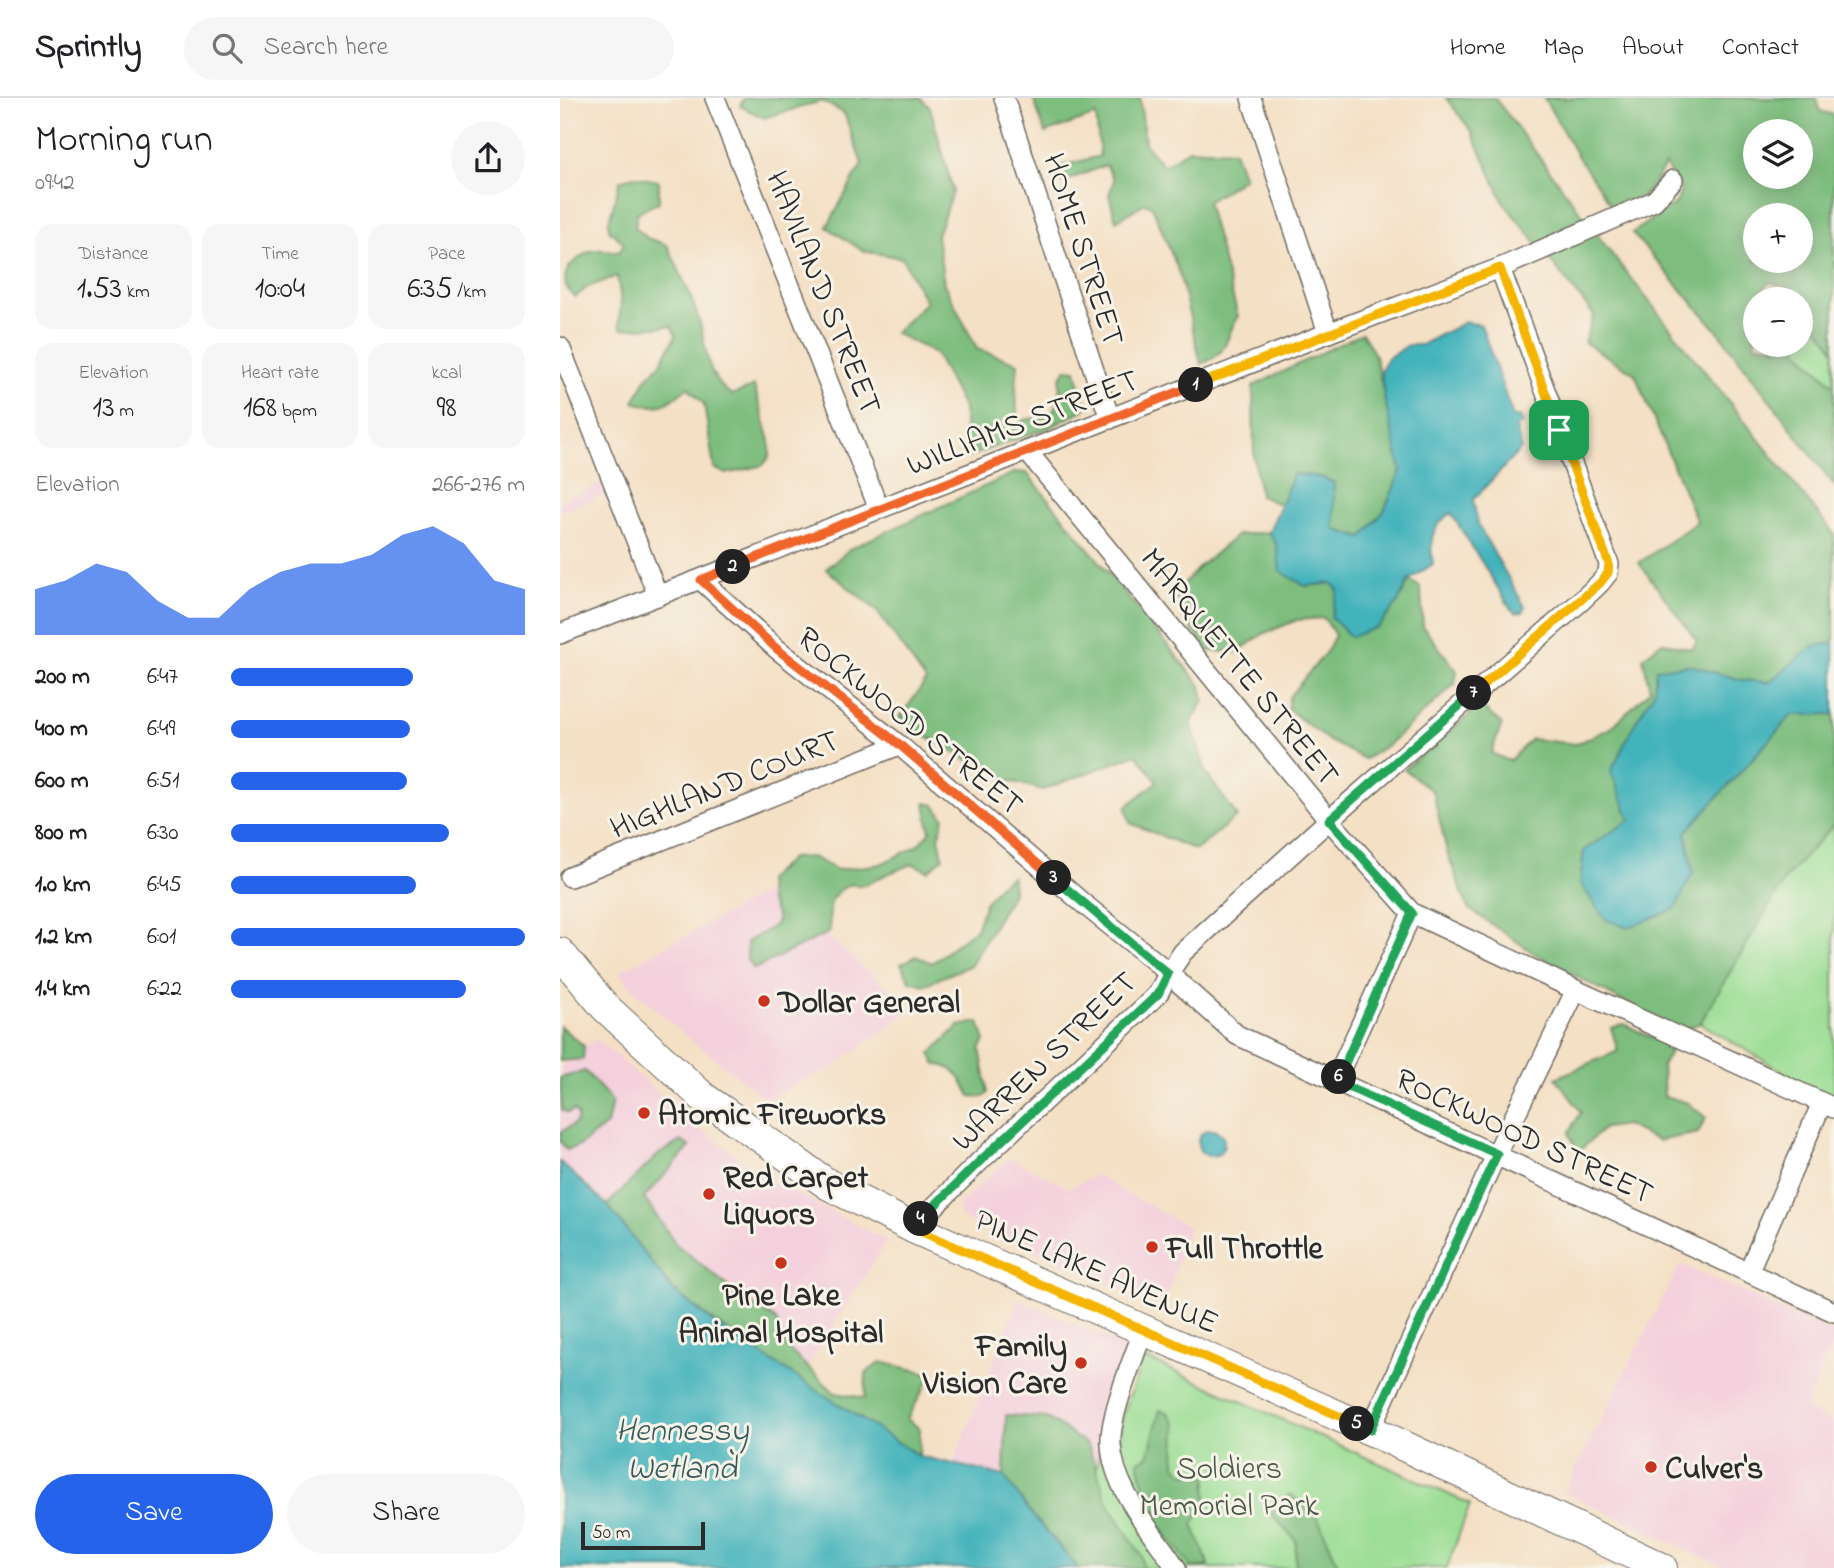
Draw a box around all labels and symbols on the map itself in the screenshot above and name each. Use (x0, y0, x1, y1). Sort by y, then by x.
street label: HOME STREET (1028, 148, 1135, 353)
street label: HAVILAND STREET (751, 164, 892, 422)
street label: WILLIAMS STREET (901, 358, 1146, 490)
pin: 1 (1178, 368, 1214, 402)
pin (1529, 400, 1589, 460)
street label: MARQUETTE STREET (1127, 539, 1349, 798)
pin: 2 (716, 550, 750, 584)
street label: ROCKWOOD STREET (785, 616, 1032, 829)
pin: 7 (1457, 676, 1492, 710)
street label: HIGHLAND COURT (604, 719, 847, 854)
pin: 3 (1036, 860, 1072, 896)
street label: WARREN STREET (942, 961, 1149, 1164)
place label: Dollar General (776, 981, 960, 1028)
marker: Dollar General (756, 993, 772, 1009)
street label: ROCKWOOD STREET (1387, 1058, 1660, 1219)
pin: 6 (1322, 1060, 1356, 1094)
place label: Atomic Fireworks (658, 1093, 886, 1140)
marker: Atomic Fireworks (636, 1105, 652, 1121)
place label: Red Carpet Liquors (723, 1156, 869, 1240)
marker: Red Carpet Liquors (701, 1186, 717, 1202)
street label: PINE LAKE AVENUE (966, 1198, 1225, 1348)
pin: 4 (904, 1202, 938, 1236)
place label: Full Throttle (1164, 1227, 1324, 1274)
marker: Full Throttle (1144, 1239, 1160, 1255)
marker: Pine Lake Animal Hospital (773, 1255, 789, 1271)
place label: Pine Lake Animal Hospital (679, 1274, 883, 1358)
place label: Family Vision Care (922, 1325, 1069, 1409)
marker: Family Vision Care (1073, 1355, 1089, 1371)
pin: 5 (1340, 1406, 1374, 1442)
water label: Hennessy Wetland (615, 1408, 749, 1494)
park label: Soldiers Memorial Park (1139, 1447, 1320, 1531)
place label: Culver's (1665, 1447, 1763, 1494)
marker: Culver's (1643, 1459, 1659, 1475)
scale bar (581, 1519, 705, 1551)

